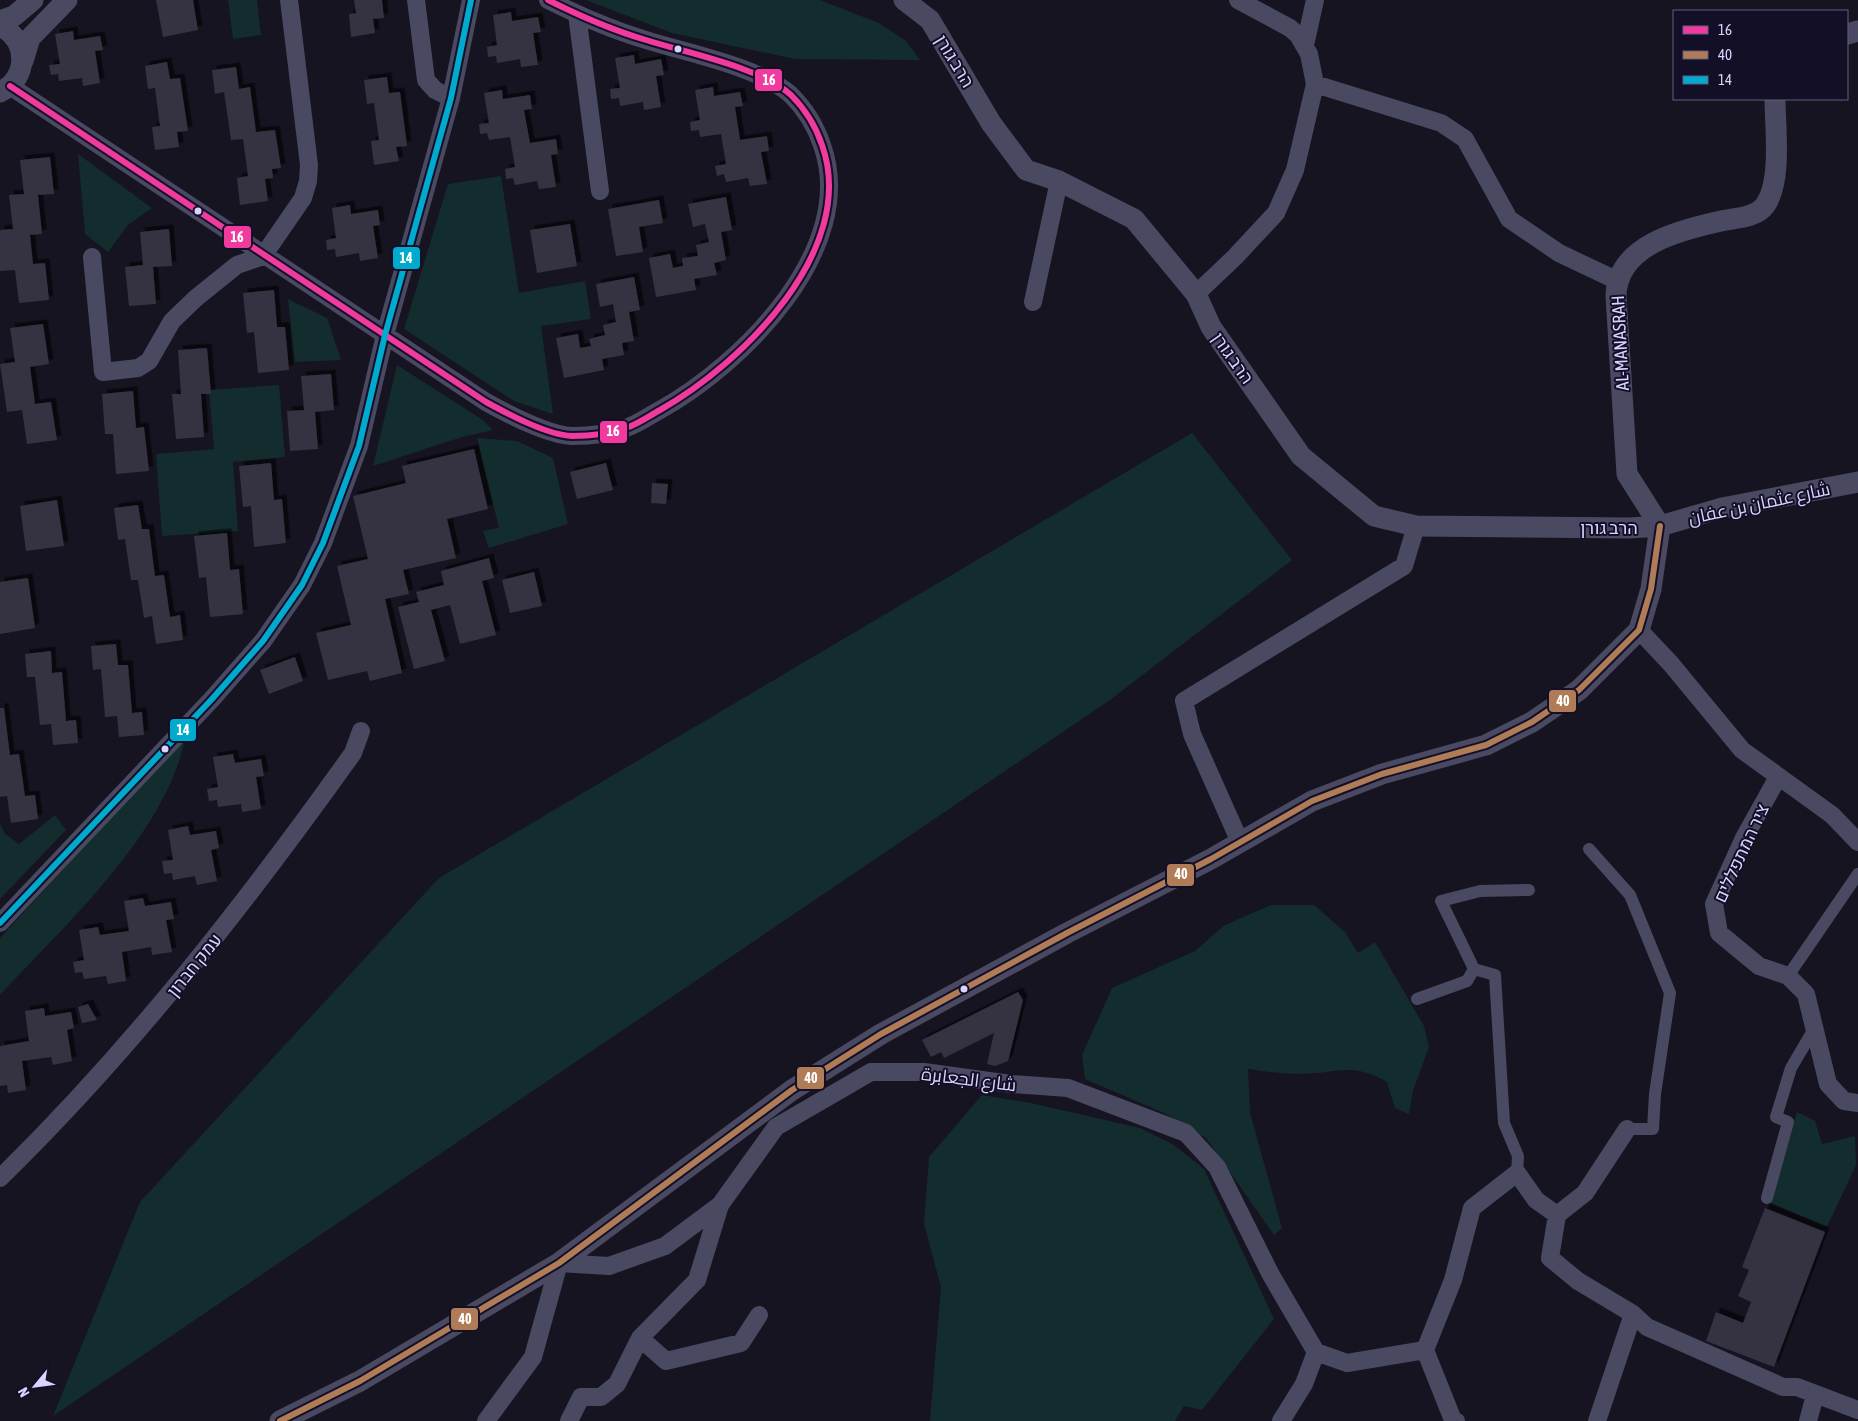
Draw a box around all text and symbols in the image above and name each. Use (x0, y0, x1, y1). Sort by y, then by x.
legend (1673, 10, 1848, 100)
text: 16 (1718, 21, 1732, 38)
street label: הרב גורן (931, 31, 979, 91)
unlabelled marker (673, 44, 683, 54)
text: 40 (1718, 46, 1732, 63)
line badge: 16 (754, 68, 783, 92)
text: 14 (1718, 71, 1732, 88)
text: 16 (762, 72, 776, 88)
unlabelled marker (193, 206, 203, 216)
line badge: 16 (223, 225, 252, 249)
text: 16 (230, 229, 244, 245)
line badge: 14 (392, 246, 421, 270)
text: 14 (399, 250, 413, 266)
street label: AL-MANASRAH (1607, 295, 1633, 391)
street label: הרב גורן (1208, 328, 1258, 388)
line badge: 16 (599, 420, 628, 444)
text: 16 (606, 423, 620, 439)
street label: شارع عثمان بن عفان (1686, 478, 1832, 530)
street label: הרב גורן (1580, 517, 1638, 538)
line badge: 40 (1548, 689, 1577, 713)
text: 40 (1555, 693, 1570, 709)
line badge: 14 (169, 718, 197, 742)
text: 14 (176, 722, 190, 738)
unlabelled marker (160, 744, 170, 754)
street label: ציר המתפללים (1709, 800, 1773, 906)
line badge: 40 (1166, 863, 1195, 887)
text: 40 (1173, 866, 1188, 882)
street label: עמק חברון (162, 929, 226, 1001)
unlabelled marker (959, 984, 969, 994)
street label: شارع الجعابرة (920, 1063, 1018, 1097)
line badge: 40 (796, 1066, 825, 1090)
text: 40 (803, 1070, 818, 1086)
line badge: 40 (450, 1307, 479, 1331)
text: 40 (457, 1311, 472, 1327)
north arrow (10, 1361, 60, 1411)
text: N (15, 1385, 33, 1400)

